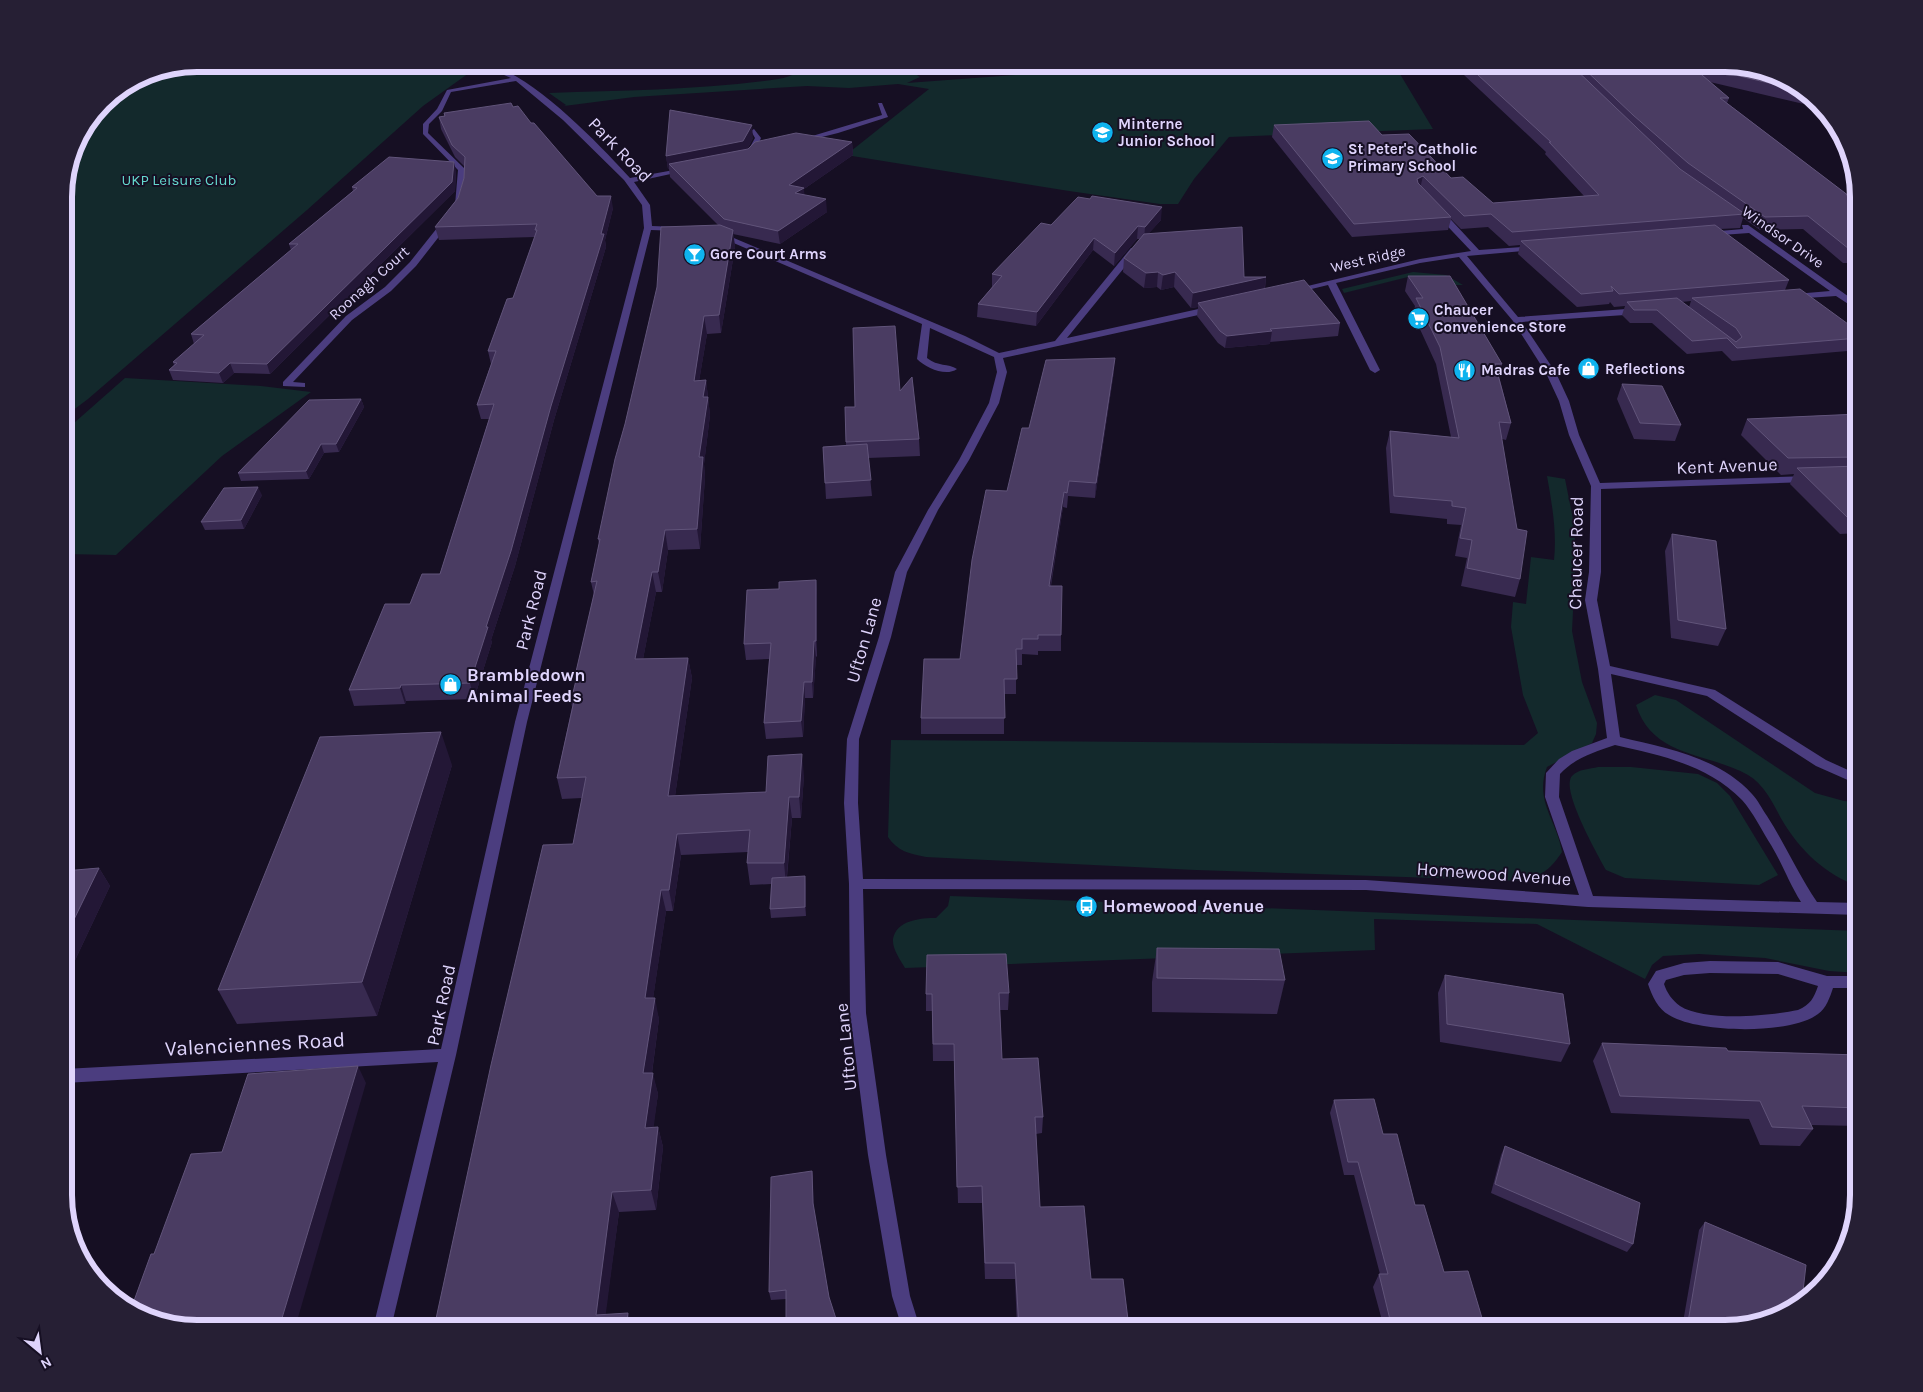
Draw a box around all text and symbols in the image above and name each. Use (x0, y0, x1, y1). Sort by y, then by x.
street label: Park Road (584, 113, 656, 187)
place label: Minterne Junior School (1118, 115, 1215, 150)
school or university icon: Minterne Junior School (1090, 121, 1114, 145)
place label: St Peter's Catholic Primary School (1348, 140, 1478, 175)
school or university icon: St Peter's Catholic Primary School (1320, 146, 1344, 170)
park label: UKP Leisure Club (122, 171, 236, 189)
street label: Windsor Drive (1739, 202, 1827, 272)
street label: Roonagh Court (325, 242, 413, 324)
bar icon: Gore Court Arms (682, 242, 706, 266)
street label: West Ridge (1329, 242, 1407, 276)
place label: Gore Court Arms (710, 245, 827, 263)
place label: Chaucer Convenience Store (1434, 301, 1566, 336)
supermarket icon: Chaucer Convenience Store (1406, 307, 1430, 331)
shop icon: Reflections (1577, 357, 1601, 381)
restaurant icon: Madras Cafe (1453, 358, 1477, 382)
place label: Reflections (1605, 360, 1685, 378)
place label: Madras Cafe (1481, 361, 1570, 379)
street label: Kent Avenue (1676, 453, 1778, 479)
street label: Chaucer Road (1564, 496, 1588, 610)
street label: Park Road (510, 567, 552, 653)
street label: Ufton Lane (841, 595, 887, 685)
place label: Brambledown Animal Feeds (467, 664, 586, 707)
shop icon: Brambledown Animal Feeds (439, 673, 463, 697)
street label: Homewood Avenue (1416, 858, 1572, 890)
bus stop icon: Homewood Avenue (1075, 894, 1099, 918)
place label: Homewood Avenue (1103, 895, 1264, 917)
street label: Park Road (422, 962, 460, 1048)
street label: Ufton Lane (830, 1002, 862, 1092)
street label: Valenciennes Road (164, 1027, 346, 1061)
north arrow (15, 1327, 65, 1377)
text: N (38, 1353, 55, 1373)

